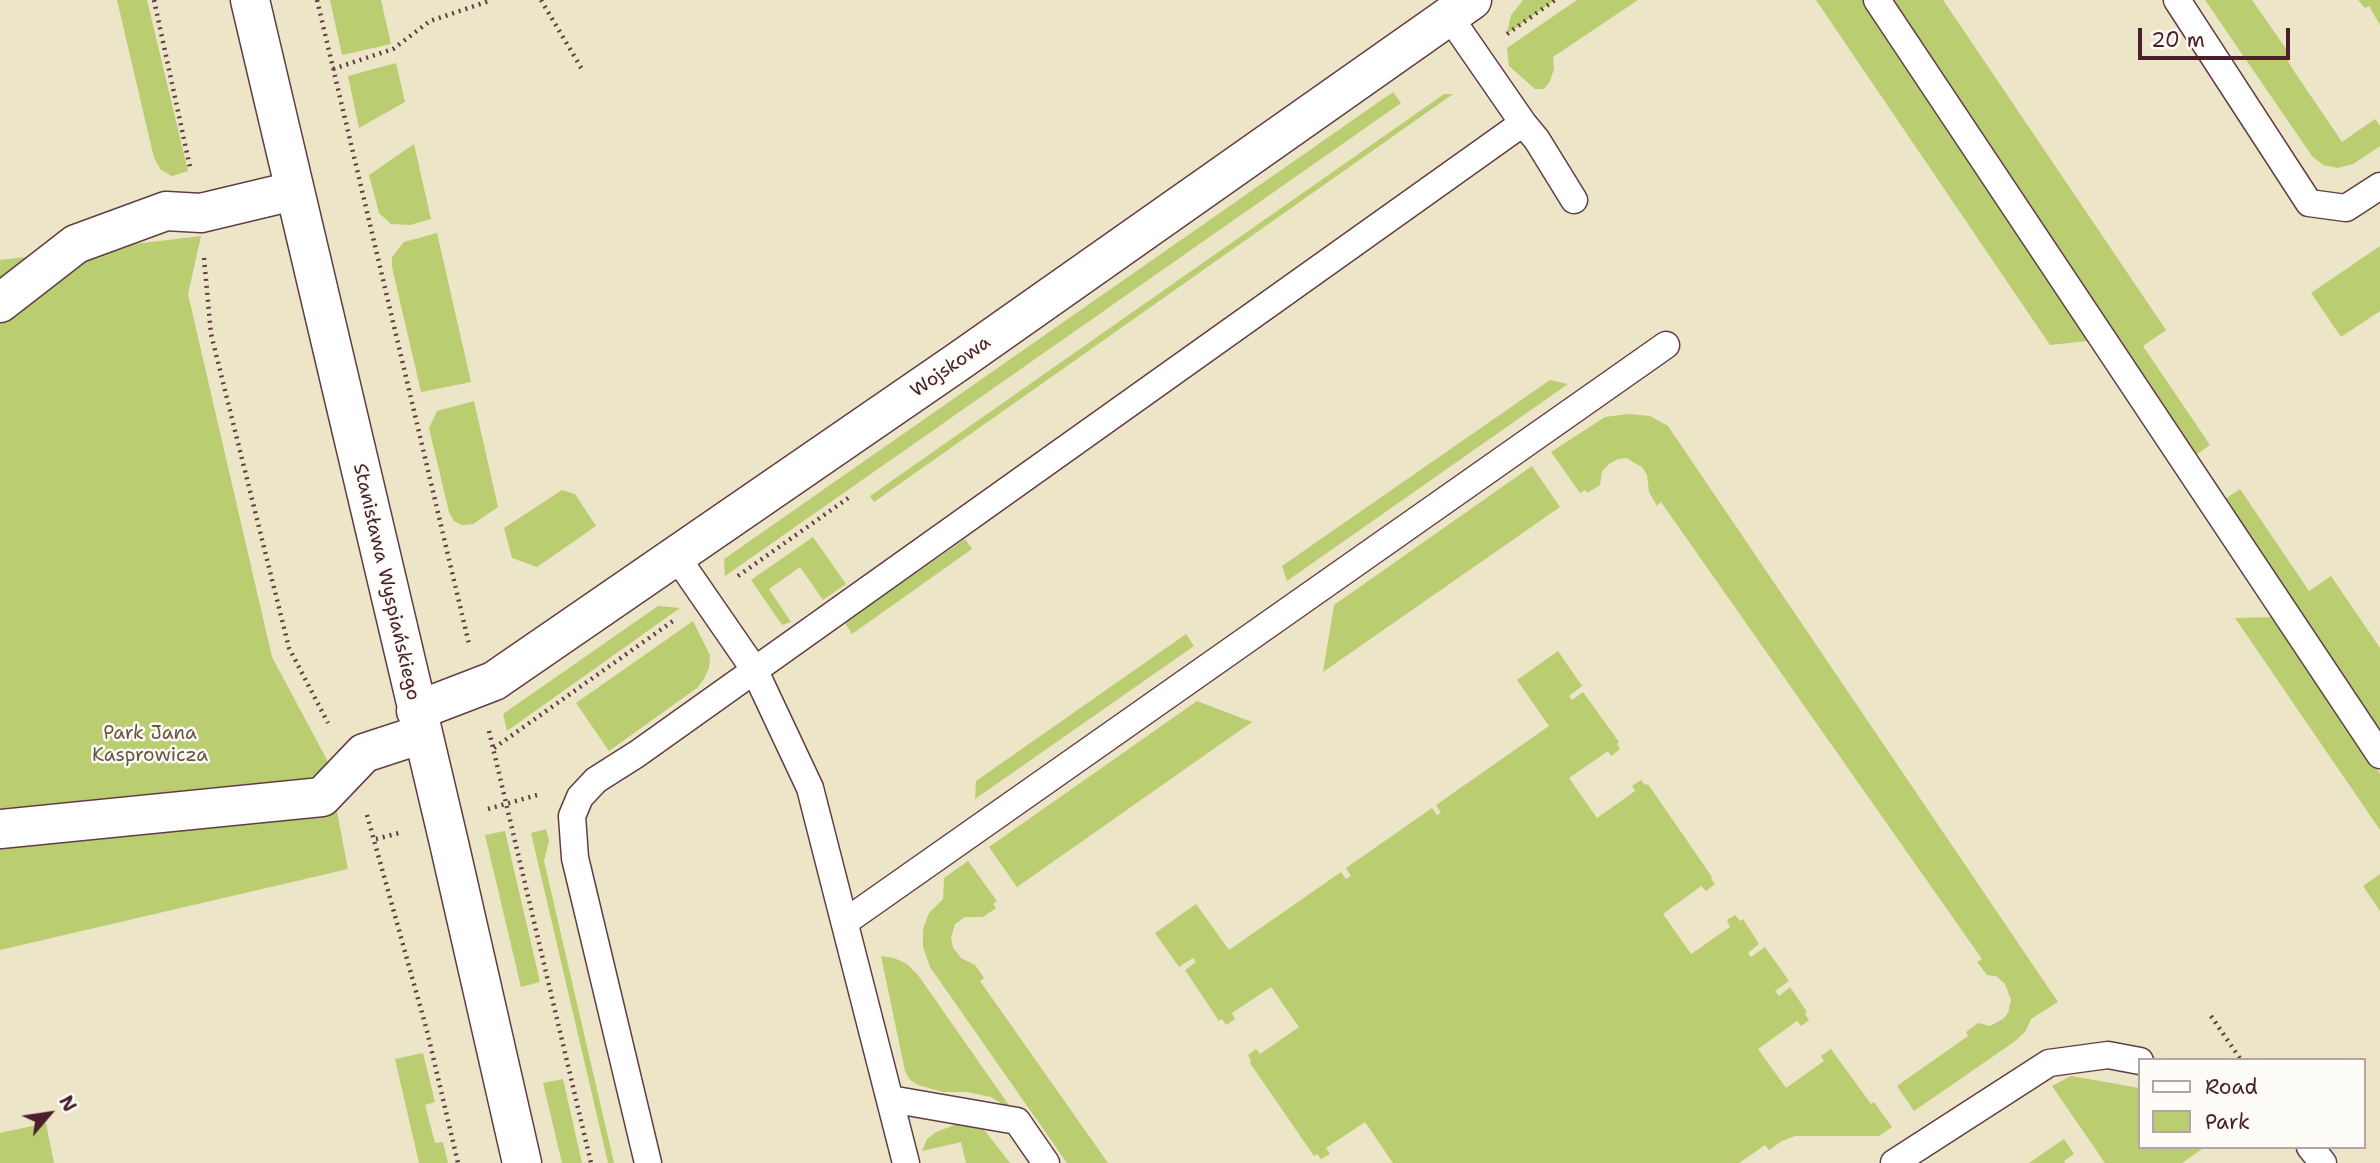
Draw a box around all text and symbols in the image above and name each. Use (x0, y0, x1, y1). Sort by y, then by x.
scale bar (2142, 14, 2294, 58)
text: 20 m (2151, 26, 2205, 54)
street label: Wojskowa (907, 331, 995, 403)
street label: Stanisława Wyspiańskiego (348, 461, 424, 703)
park label: Park Jana Kasprowicza (92, 723, 208, 767)
legend (2138, 1058, 2366, 1149)
text: Road (2205, 1073, 2258, 1101)
north arrow (14, 1079, 84, 1149)
text: N (53, 1091, 82, 1116)
text: Park (2205, 1108, 2250, 1136)

